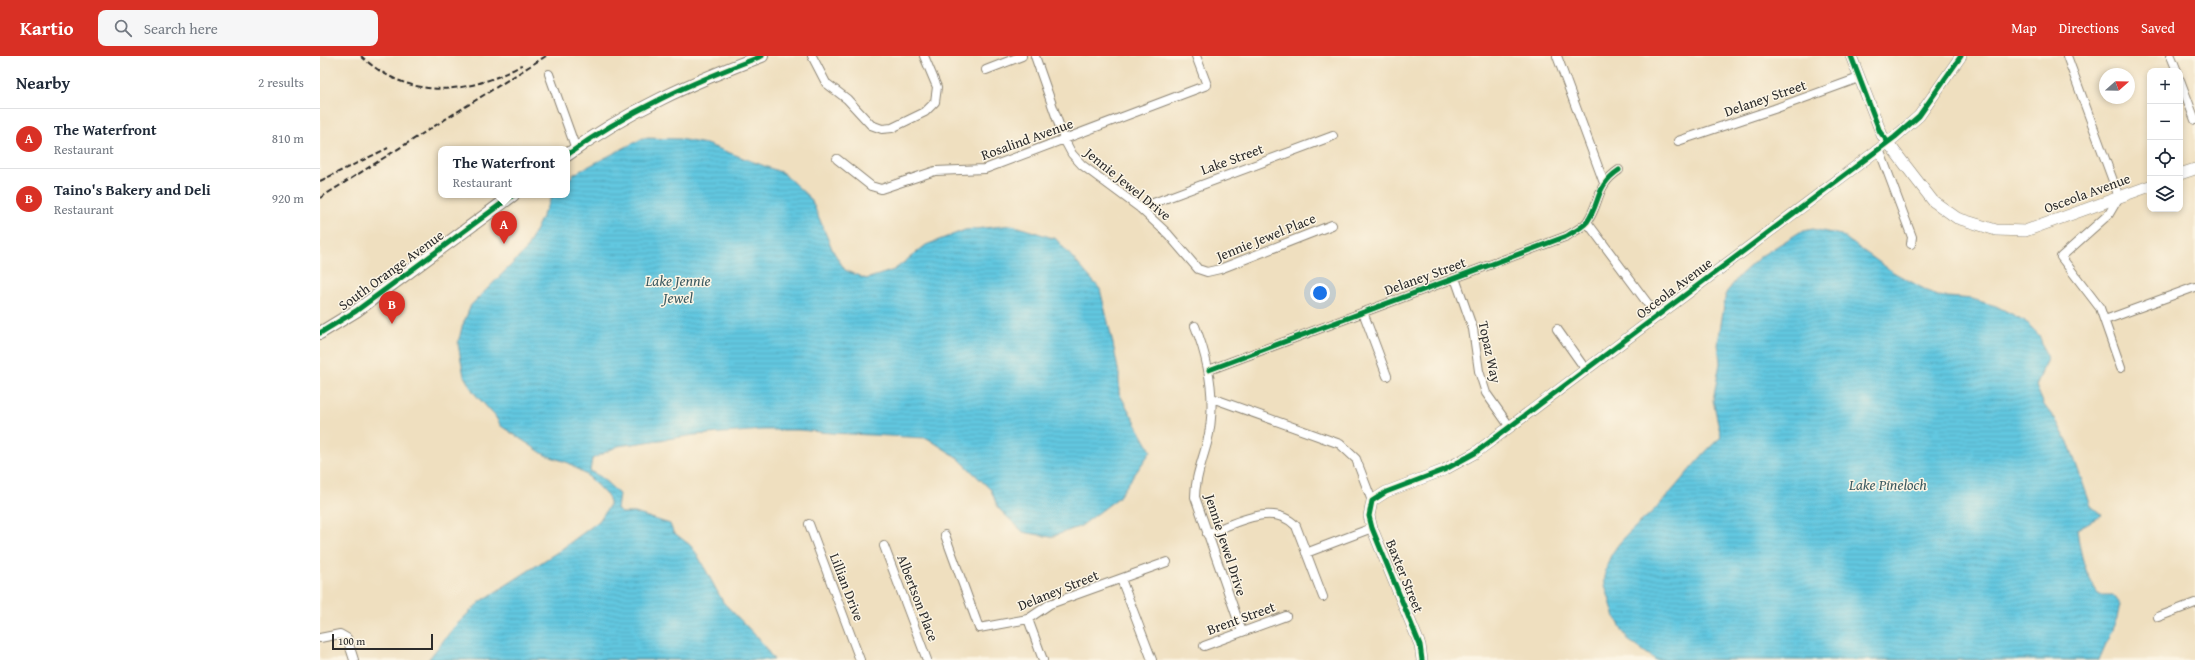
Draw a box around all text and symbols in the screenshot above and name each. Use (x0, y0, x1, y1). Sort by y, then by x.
search box (98, 10, 378, 46)
text: Kartio (20, 14, 74, 42)
icon: search (112, 17, 134, 39)
text: Search here (144, 18, 218, 39)
text: Map (2011, 18, 2037, 38)
text: Directions (2059, 18, 2119, 38)
text: Saved (2141, 18, 2175, 38)
north arrow (2099, 68, 2135, 104)
map controls (2147, 68, 2183, 212)
button: + (2147, 68, 2183, 104)
text: Nearby (16, 70, 70, 95)
text: 2 results (258, 73, 304, 92)
street label: Delaney Street (1721, 75, 1809, 121)
button: − (2147, 104, 2183, 140)
street label: Rosalind Avenue (978, 113, 1076, 165)
text: The Waterfront (54, 119, 157, 140)
text: A (25, 129, 33, 148)
text: 810 m (272, 129, 304, 148)
street label: Lake Street (1198, 138, 1266, 180)
text: Restaurant (54, 140, 114, 159)
button: locate (2147, 140, 2183, 176)
street label: Jennie Jewel Drive (1079, 142, 1176, 225)
popup (438, 146, 570, 198)
text: The Waterfront (453, 152, 555, 173)
street label: Osceola Avenue (2041, 168, 2133, 218)
text: Restaurant (453, 173, 512, 192)
button: layers (2147, 176, 2183, 212)
text: Taino's Bakery and Deli (54, 179, 211, 200)
text: B (25, 189, 33, 208)
text: 920 m (272, 189, 304, 208)
text: Restaurant (54, 200, 114, 219)
street label: Jennie Jewel Place (1212, 208, 1319, 267)
pin: A (491, 211, 517, 244)
street label: South Orange Avenue (334, 225, 448, 315)
street label: Delaney Street (1381, 252, 1469, 300)
street label: Osceola Avenue (1632, 252, 1717, 323)
water label: Lake Jennie Jewel (644, 270, 711, 308)
your location (1310, 283, 1330, 303)
pin: B (379, 291, 405, 324)
street label: Topaz Way (1474, 319, 1506, 385)
water label: Lake Pineloch (1848, 474, 1927, 495)
street label: Jennie Jewel Drive (1200, 490, 1252, 599)
street label: Baxter Street (1381, 536, 1429, 616)
street label: Lillian Drive (825, 550, 869, 624)
street label: Albertson Place (892, 552, 944, 645)
street label: Delaney Street (1015, 565, 1101, 615)
street label: Brent Street (1204, 596, 1278, 640)
scale bar (332, 632, 433, 651)
text: 100 m (338, 633, 365, 649)

